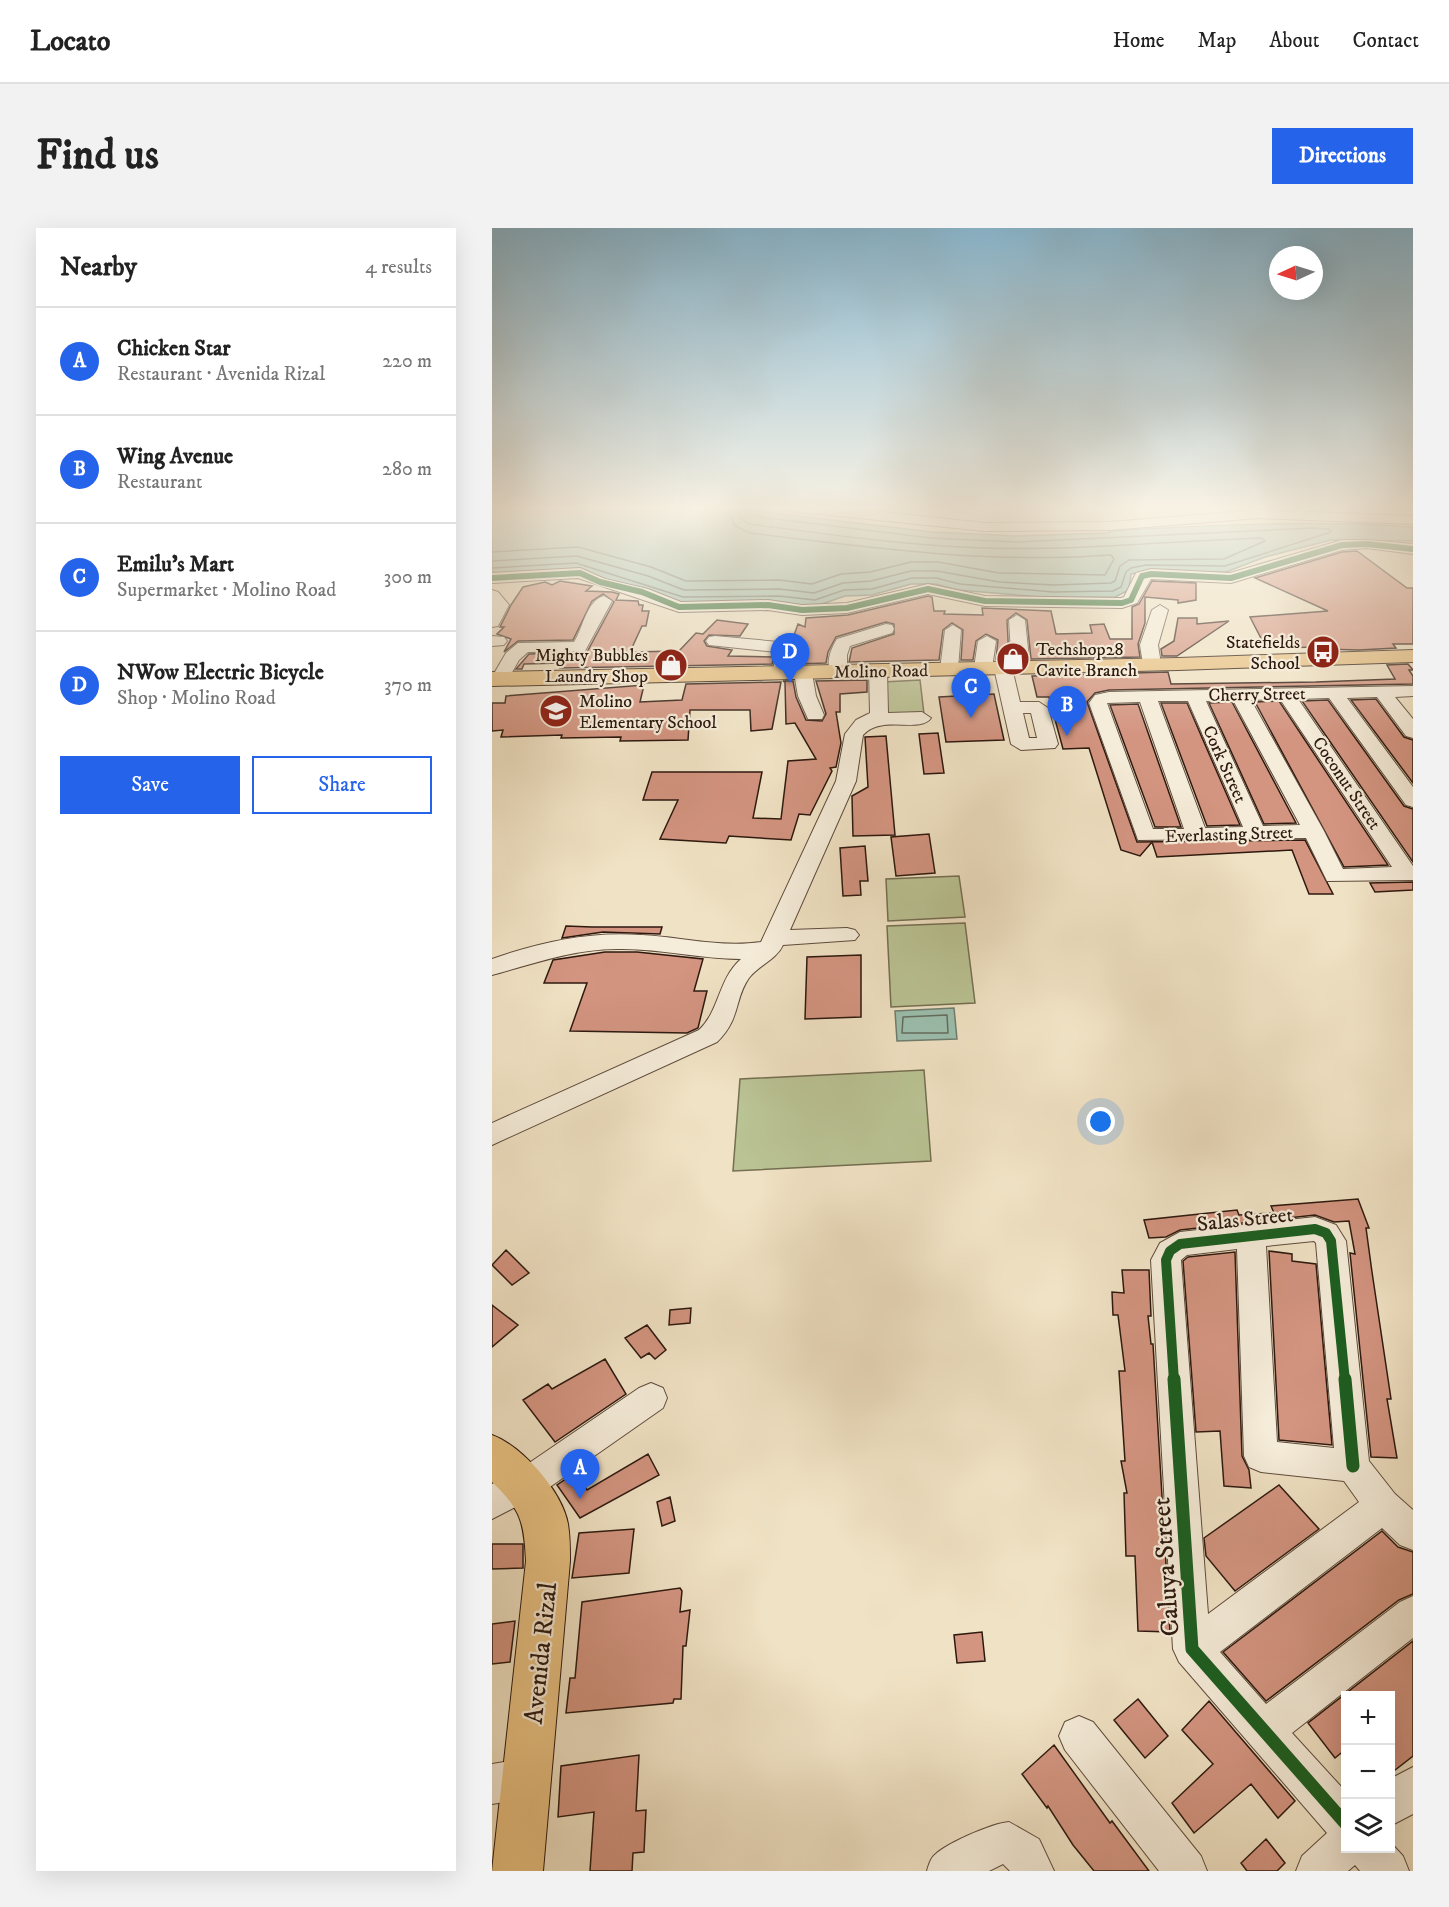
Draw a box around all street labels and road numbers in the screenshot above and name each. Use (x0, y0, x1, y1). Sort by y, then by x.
street label: Molino Road (834, 660, 928, 684)
street label: Cherry Street (1208, 683, 1306, 707)
street label: Cork Street (1197, 722, 1251, 807)
street label: Coconut Street (1307, 733, 1385, 834)
street label: Everlasting Street (1164, 822, 1294, 848)
street label: Salas Street (1196, 1202, 1295, 1238)
street label: Caluya Street (1145, 1496, 1188, 1637)
street label: Avenida Rizal (518, 1581, 565, 1726)

